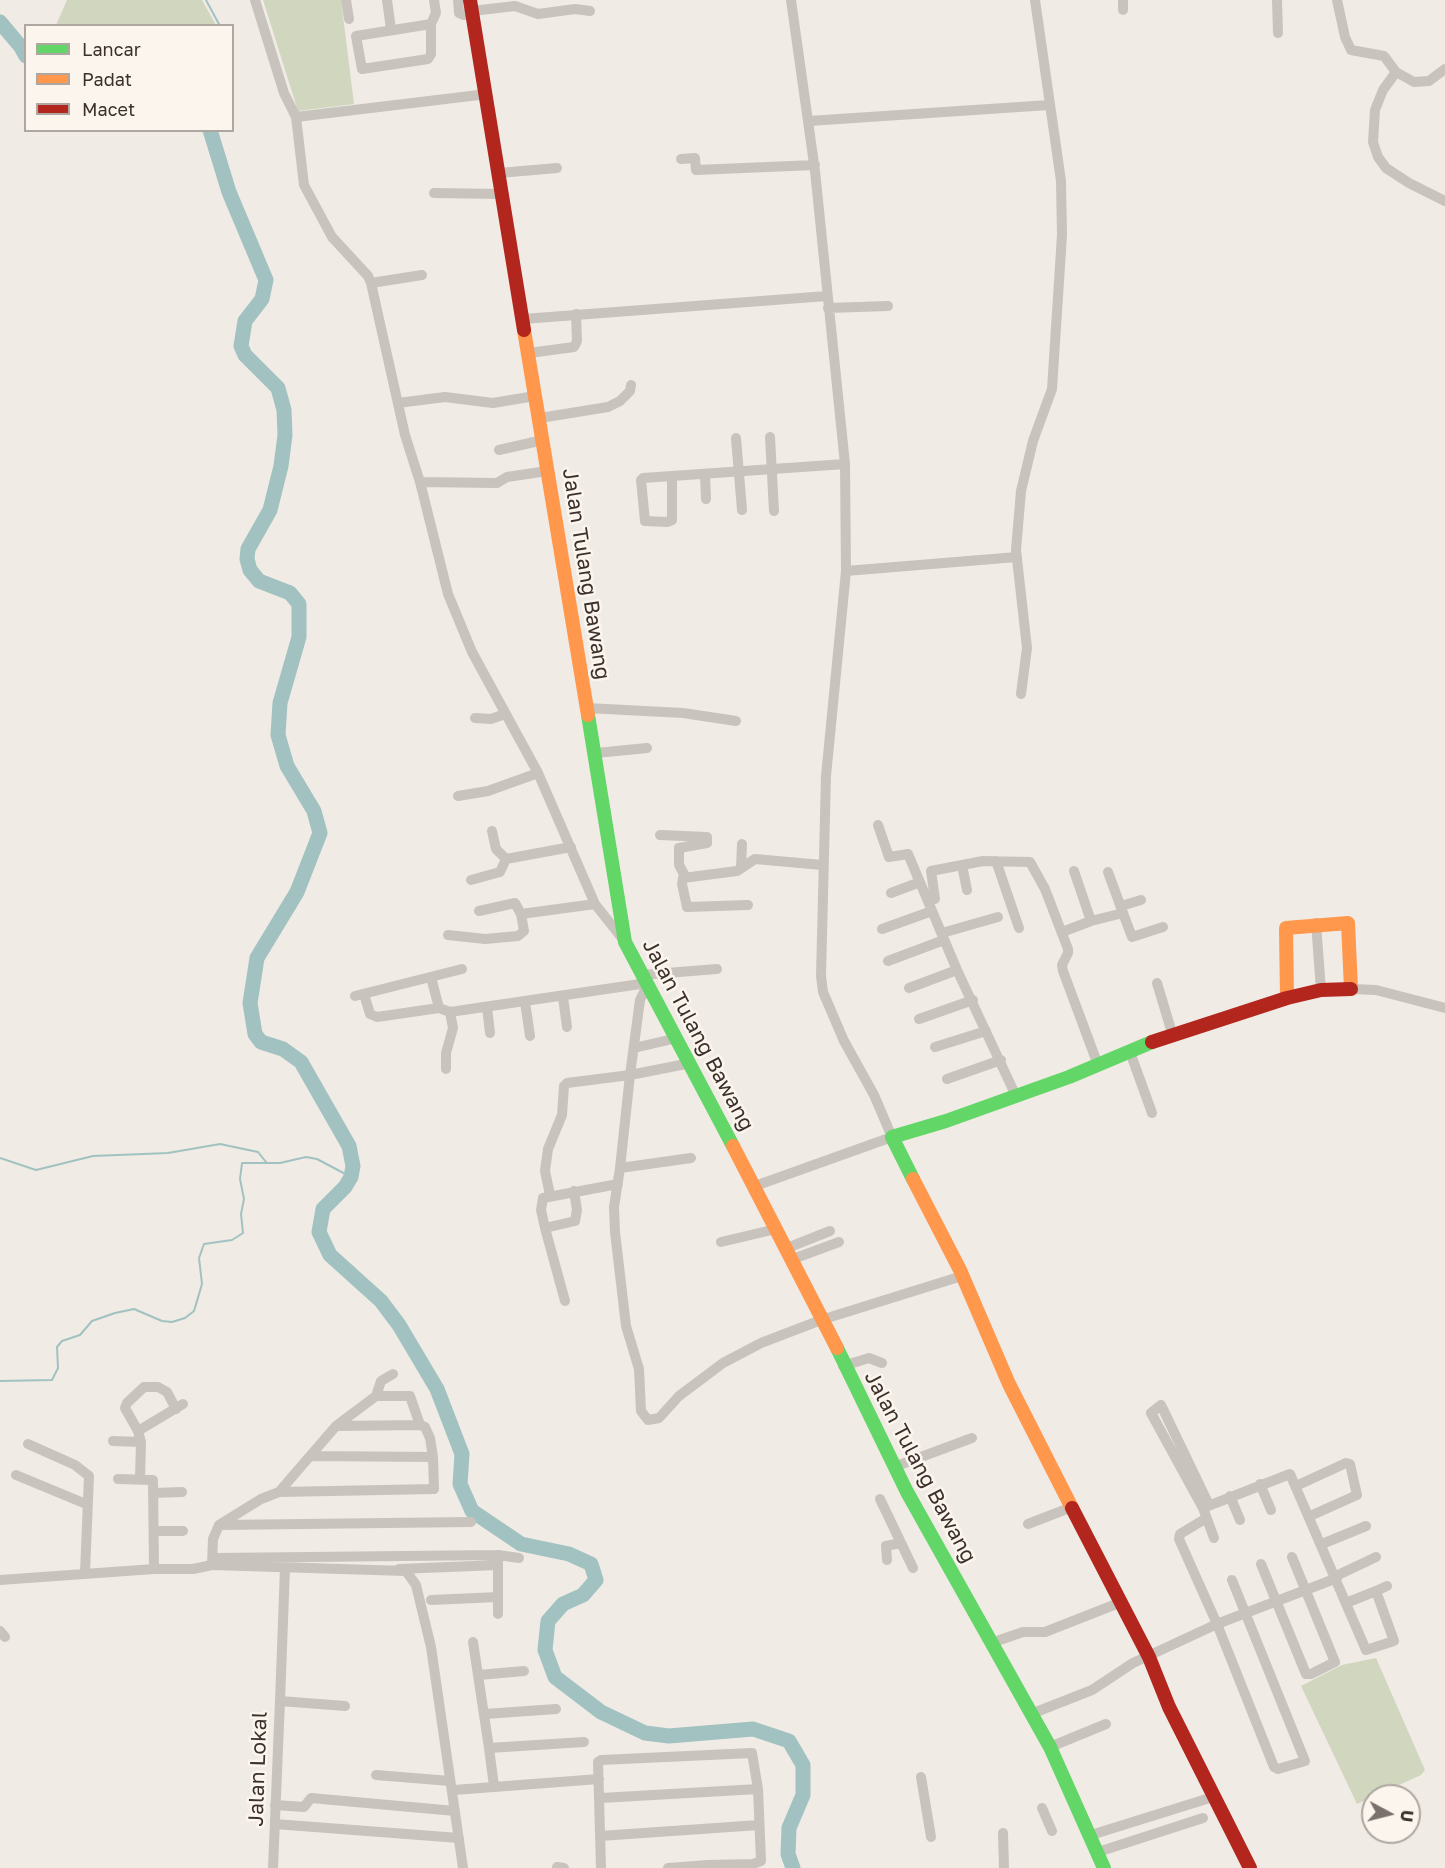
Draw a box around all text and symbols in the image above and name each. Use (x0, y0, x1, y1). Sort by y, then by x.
legend (24, 24, 234, 132)
text: Lancar (82, 38, 141, 60)
text: Padat (82, 68, 132, 90)
text: Macet (82, 98, 135, 120)
street label: Jalan Tulang Bawang (557, 466, 615, 682)
street label: Jalan Tulang Bawang (637, 935, 759, 1135)
street label: Jalan Tulang Bawang (859, 1367, 981, 1567)
street label: Jalan Lokal (243, 1711, 273, 1827)
north arrow (1361, 1784, 1421, 1844)
text: U (1396, 1809, 1418, 1823)

